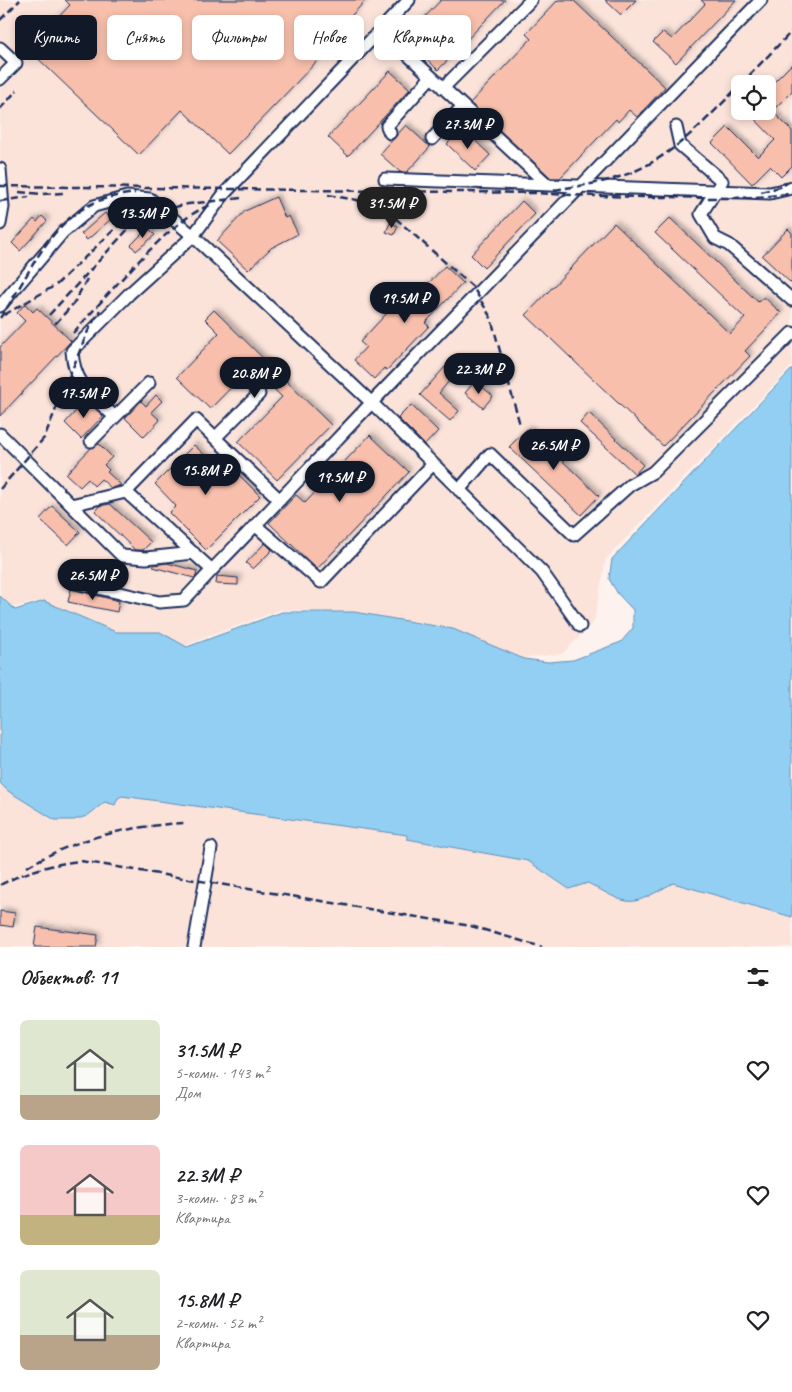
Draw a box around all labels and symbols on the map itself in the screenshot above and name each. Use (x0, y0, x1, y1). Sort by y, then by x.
pin: 27.3M ₽ (422, 108, 514, 150)
pin: 31.5M ₽ (346, 186, 438, 229)
pin: 13.5M ₽ (97, 196, 189, 239)
pin: 19.5M ₽ (359, 282, 451, 324)
pin: 22.3M ₽ (433, 352, 525, 395)
pin: 20.8M ₽ (209, 356, 301, 399)
pin: 17.5M ₽ (38, 376, 130, 419)
pin: 26.5M ₽ (508, 428, 600, 471)
pin: 15.8M ₽ (160, 454, 252, 496)
pin: 19.5M ₽ (294, 460, 386, 503)
pin: 26.5M ₽ (47, 558, 139, 601)

